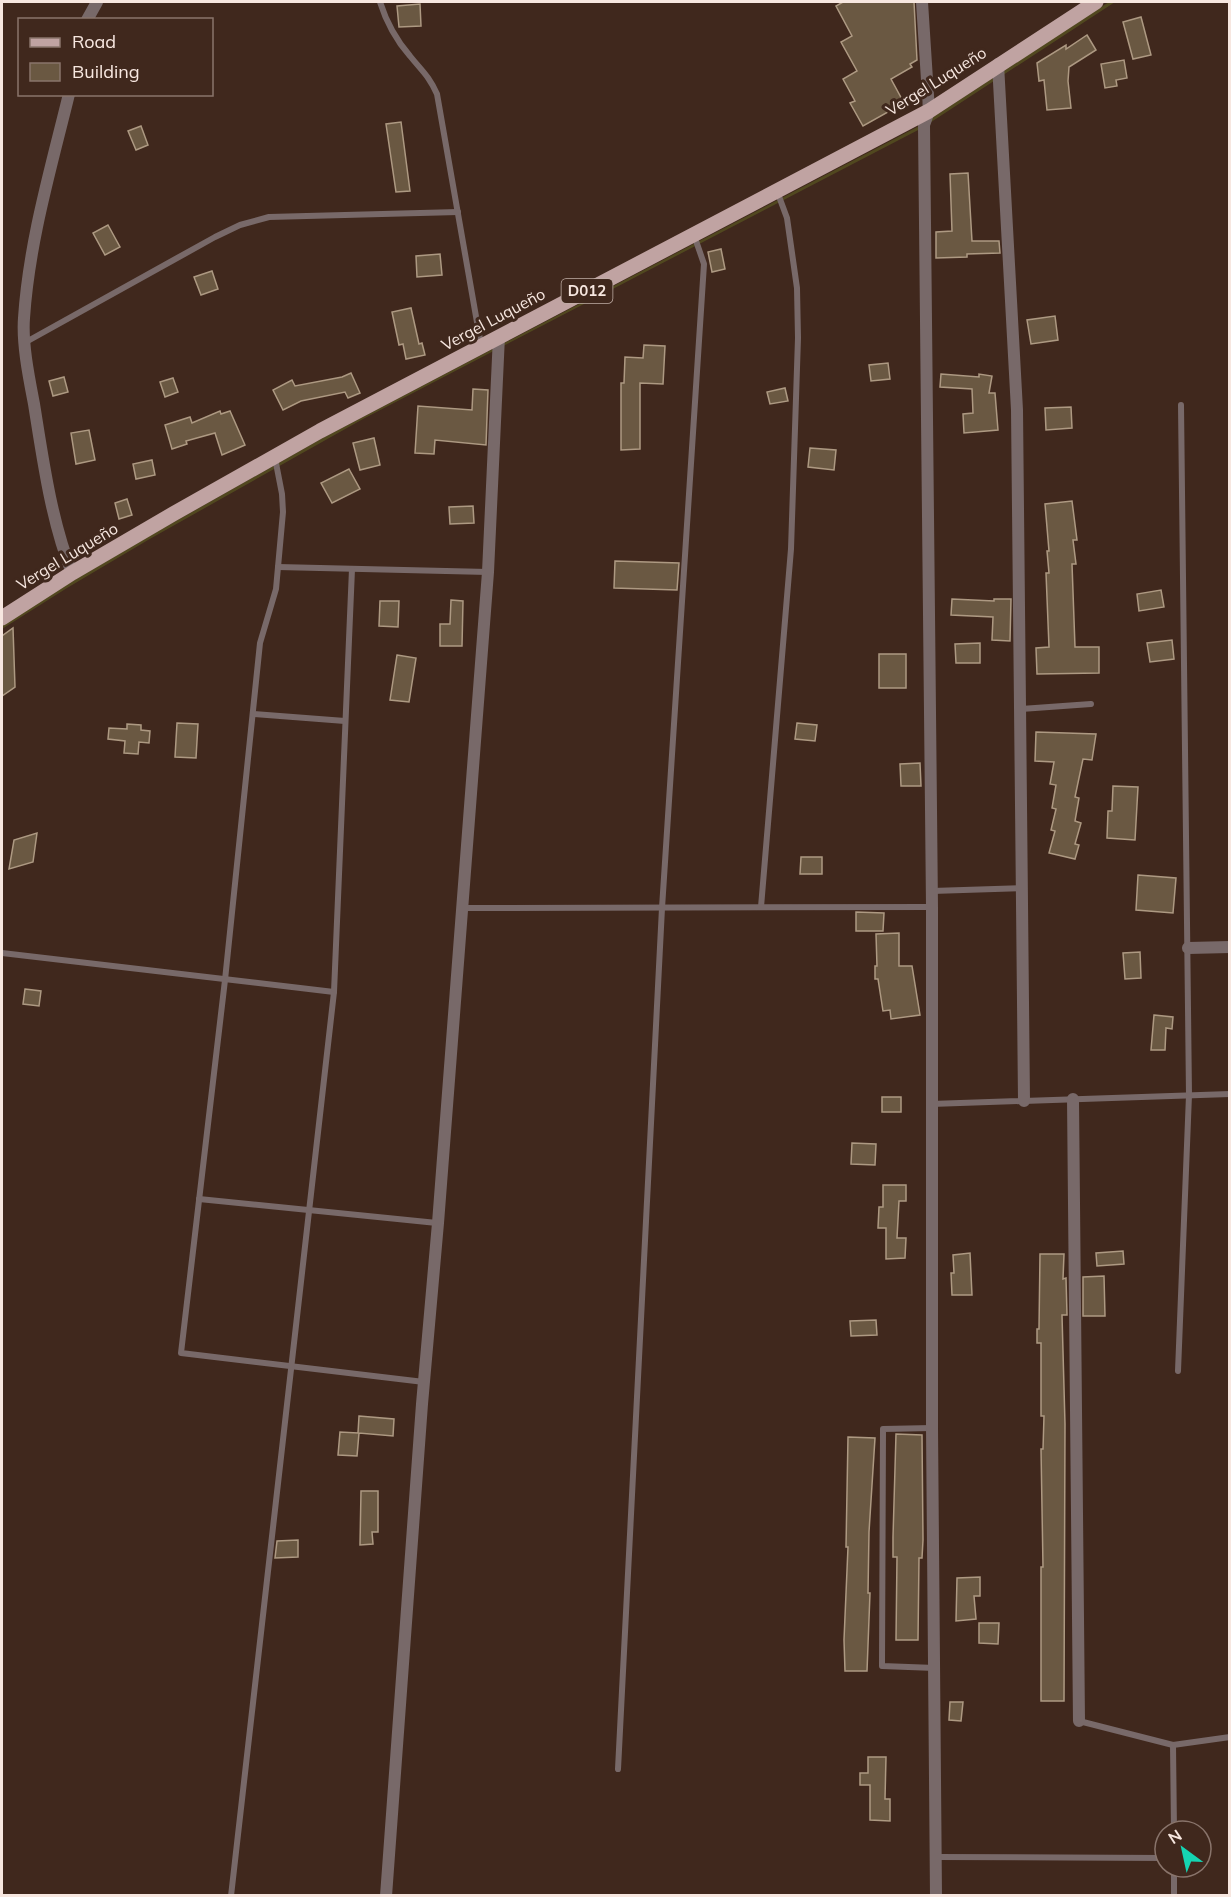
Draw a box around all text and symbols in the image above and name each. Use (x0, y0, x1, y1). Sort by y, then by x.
legend (18, 18, 213, 96)
text: Road (72, 30, 116, 53)
street label: Vergel Luqueño (882, 42, 990, 120)
text: Building (72, 60, 140, 83)
road number: D012 (562, 279, 612, 303)
street label: Vergel Luqueño (438, 283, 548, 355)
street label: Vergel Luqueño (13, 518, 121, 594)
north arrow (1153, 1819, 1213, 1879)
text: N (1164, 1825, 1185, 1848)

